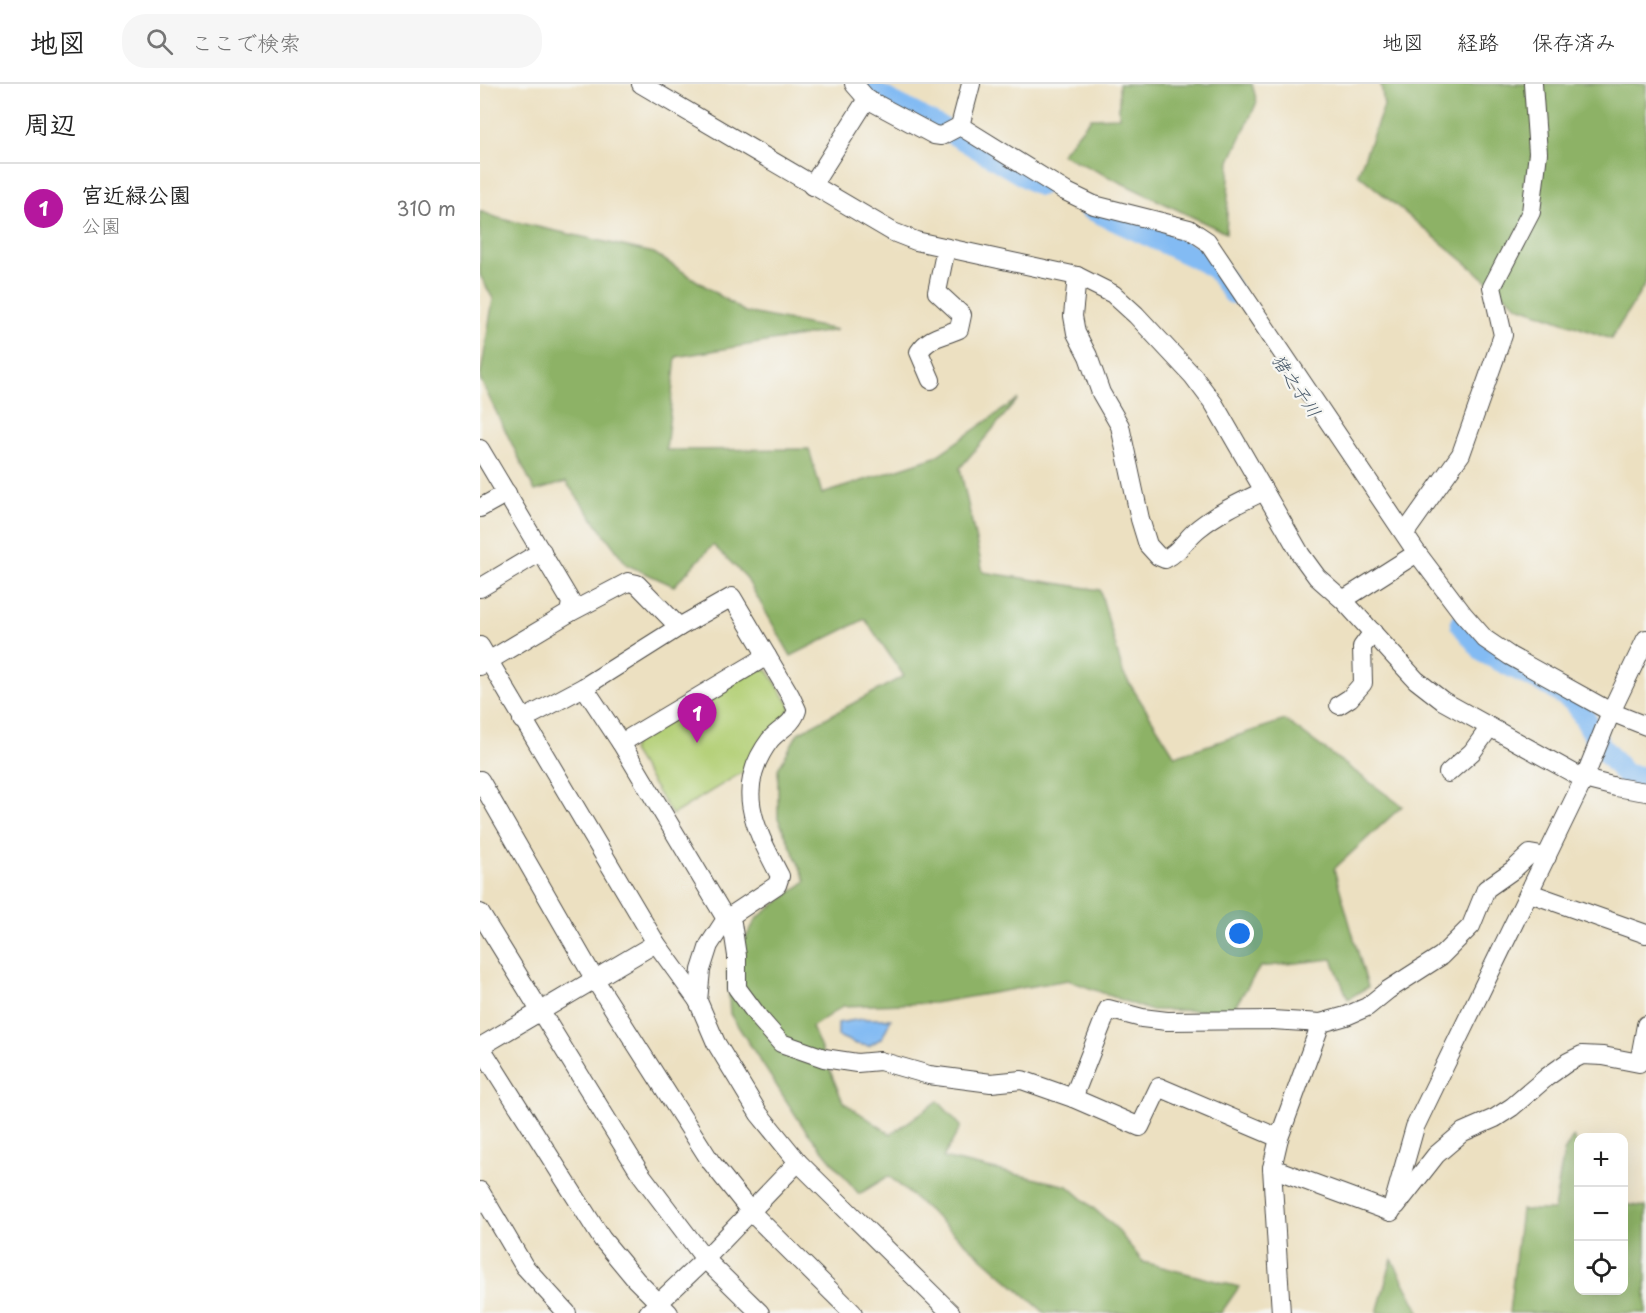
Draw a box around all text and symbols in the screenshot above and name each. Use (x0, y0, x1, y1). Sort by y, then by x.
search box (122, 14, 542, 68)
text: 地図 (30, 20, 86, 63)
icon: search (143, 25, 176, 58)
text: ここで検索 (191, 25, 301, 58)
text: 地図 (1382, 25, 1424, 57)
text: 経路 (1457, 25, 1499, 57)
text: 保存済み (1532, 25, 1616, 57)
text: 周辺 (24, 104, 76, 143)
text: 宮近緑公園 (81, 177, 191, 210)
text: 1 (39, 193, 48, 223)
text: 310 m (396, 193, 456, 223)
text: 公園 (81, 210, 121, 240)
water label: 猪之子川 (1266, 348, 1329, 423)
pin: 1 (678, 694, 716, 743)
your location (1225, 919, 1254, 948)
map controls (1574, 1133, 1628, 1295)
button: + (1574, 1133, 1628, 1187)
button: − (1574, 1187, 1628, 1241)
button: locate (1574, 1241, 1628, 1295)

